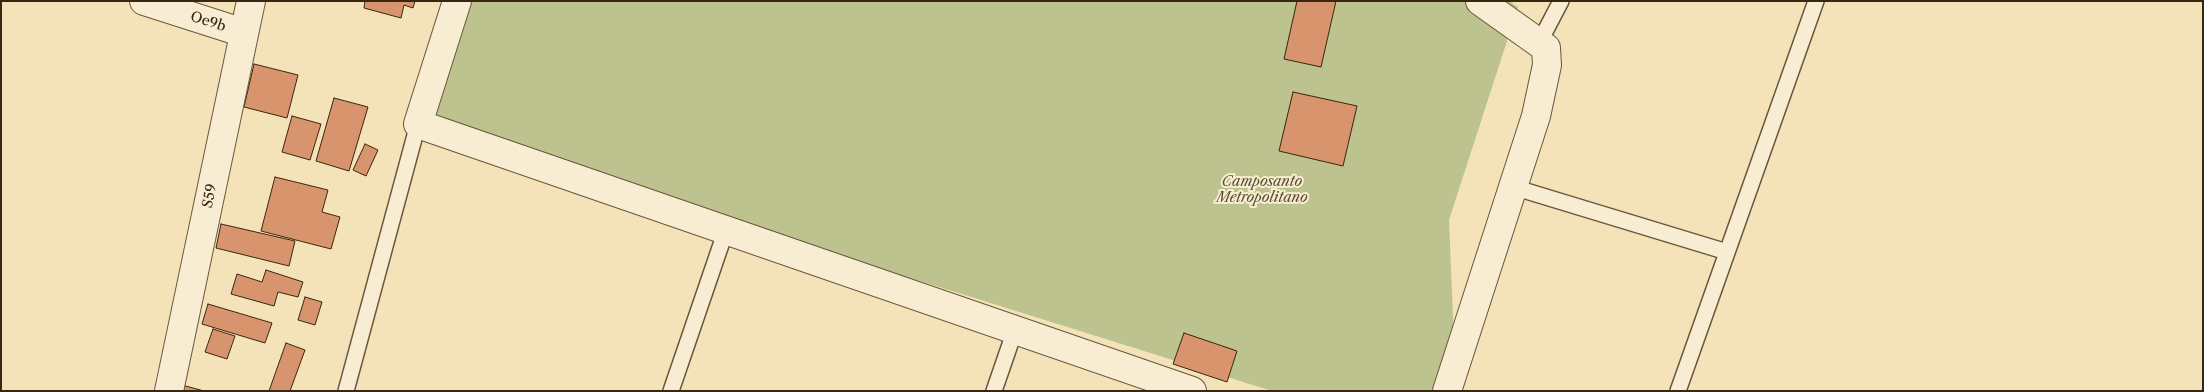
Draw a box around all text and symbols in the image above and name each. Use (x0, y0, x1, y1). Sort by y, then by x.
street label: Oe9b (188, 8, 228, 36)
park label: Camposanto Metropolitano (1216, 174, 1308, 206)
street label: S59 (199, 182, 221, 210)

